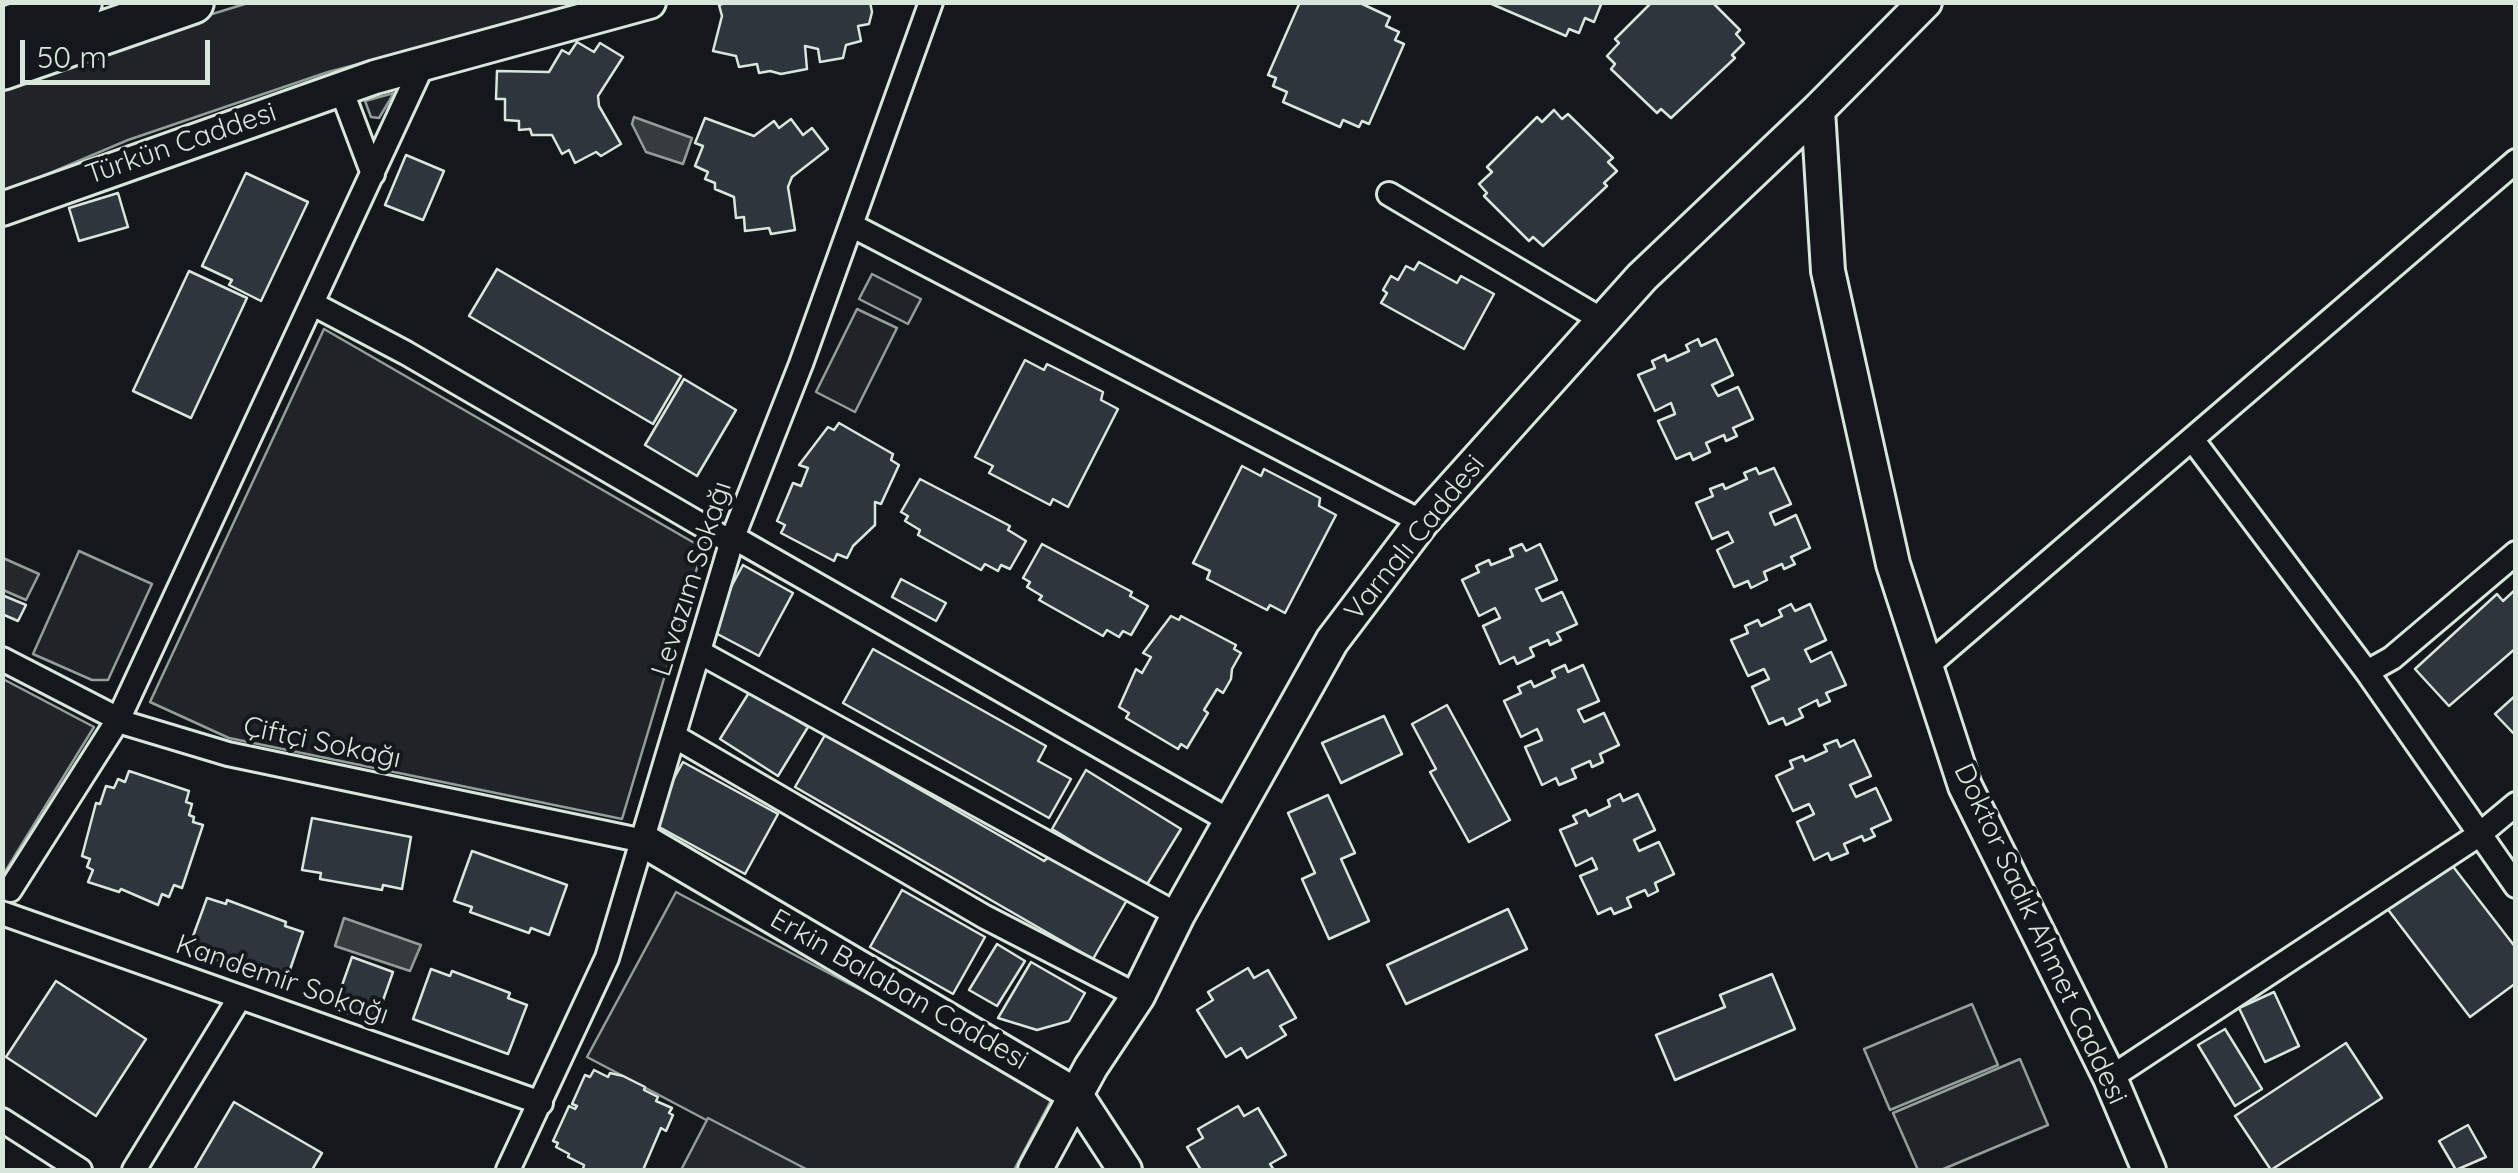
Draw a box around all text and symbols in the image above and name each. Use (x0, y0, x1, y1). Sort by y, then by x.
scale bar (25, 20, 215, 82)
text: 50 m (37, 38, 107, 76)
street label: Türkün Caddesi (81, 96, 281, 192)
street label: Varnalı Caddesi (1338, 448, 1492, 628)
street label: Levazım Sokağı (645, 477, 739, 681)
street label: Çiftçi Sokağı (240, 710, 404, 776)
street label: Doktor Sadık Ahmet Caddesi (1946, 758, 2134, 1110)
street label: Erkin Balaban Caddesi (764, 902, 1034, 1078)
street label: Kandemir Sokağı (171, 928, 393, 1032)

